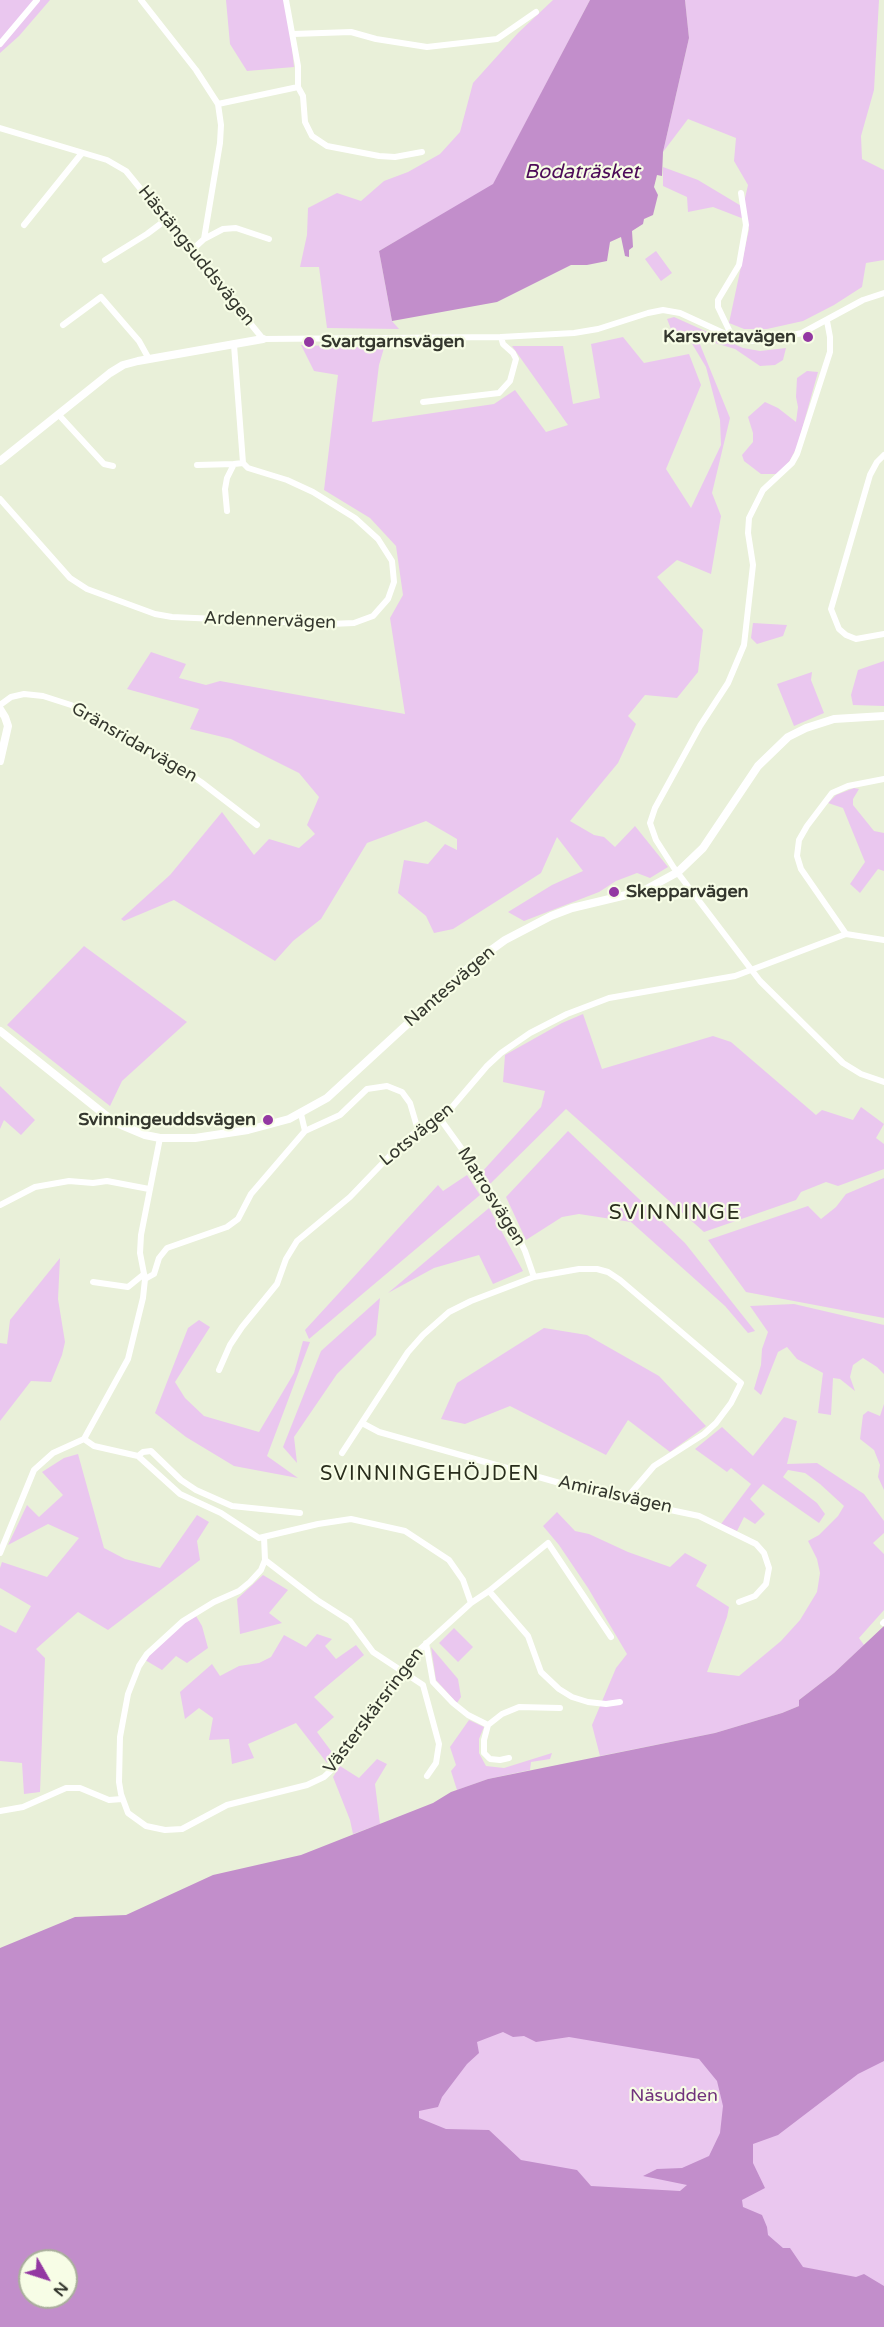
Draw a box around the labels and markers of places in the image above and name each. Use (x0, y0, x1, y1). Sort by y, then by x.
place label: Karsvretavägen (663, 326, 796, 348)
marker: Karsvretavägen (801, 330, 815, 344)
place label: Svartgarnsvägen (321, 331, 465, 353)
marker: Svartgarnsvägen (302, 335, 316, 349)
place label: Skepparvägen (626, 881, 749, 903)
marker: Skepparvägen (607, 885, 621, 899)
place label: Svinningeuddsvägen (78, 1109, 256, 1131)
marker: Svinningeuddsvägen (261, 1113, 275, 1127)

